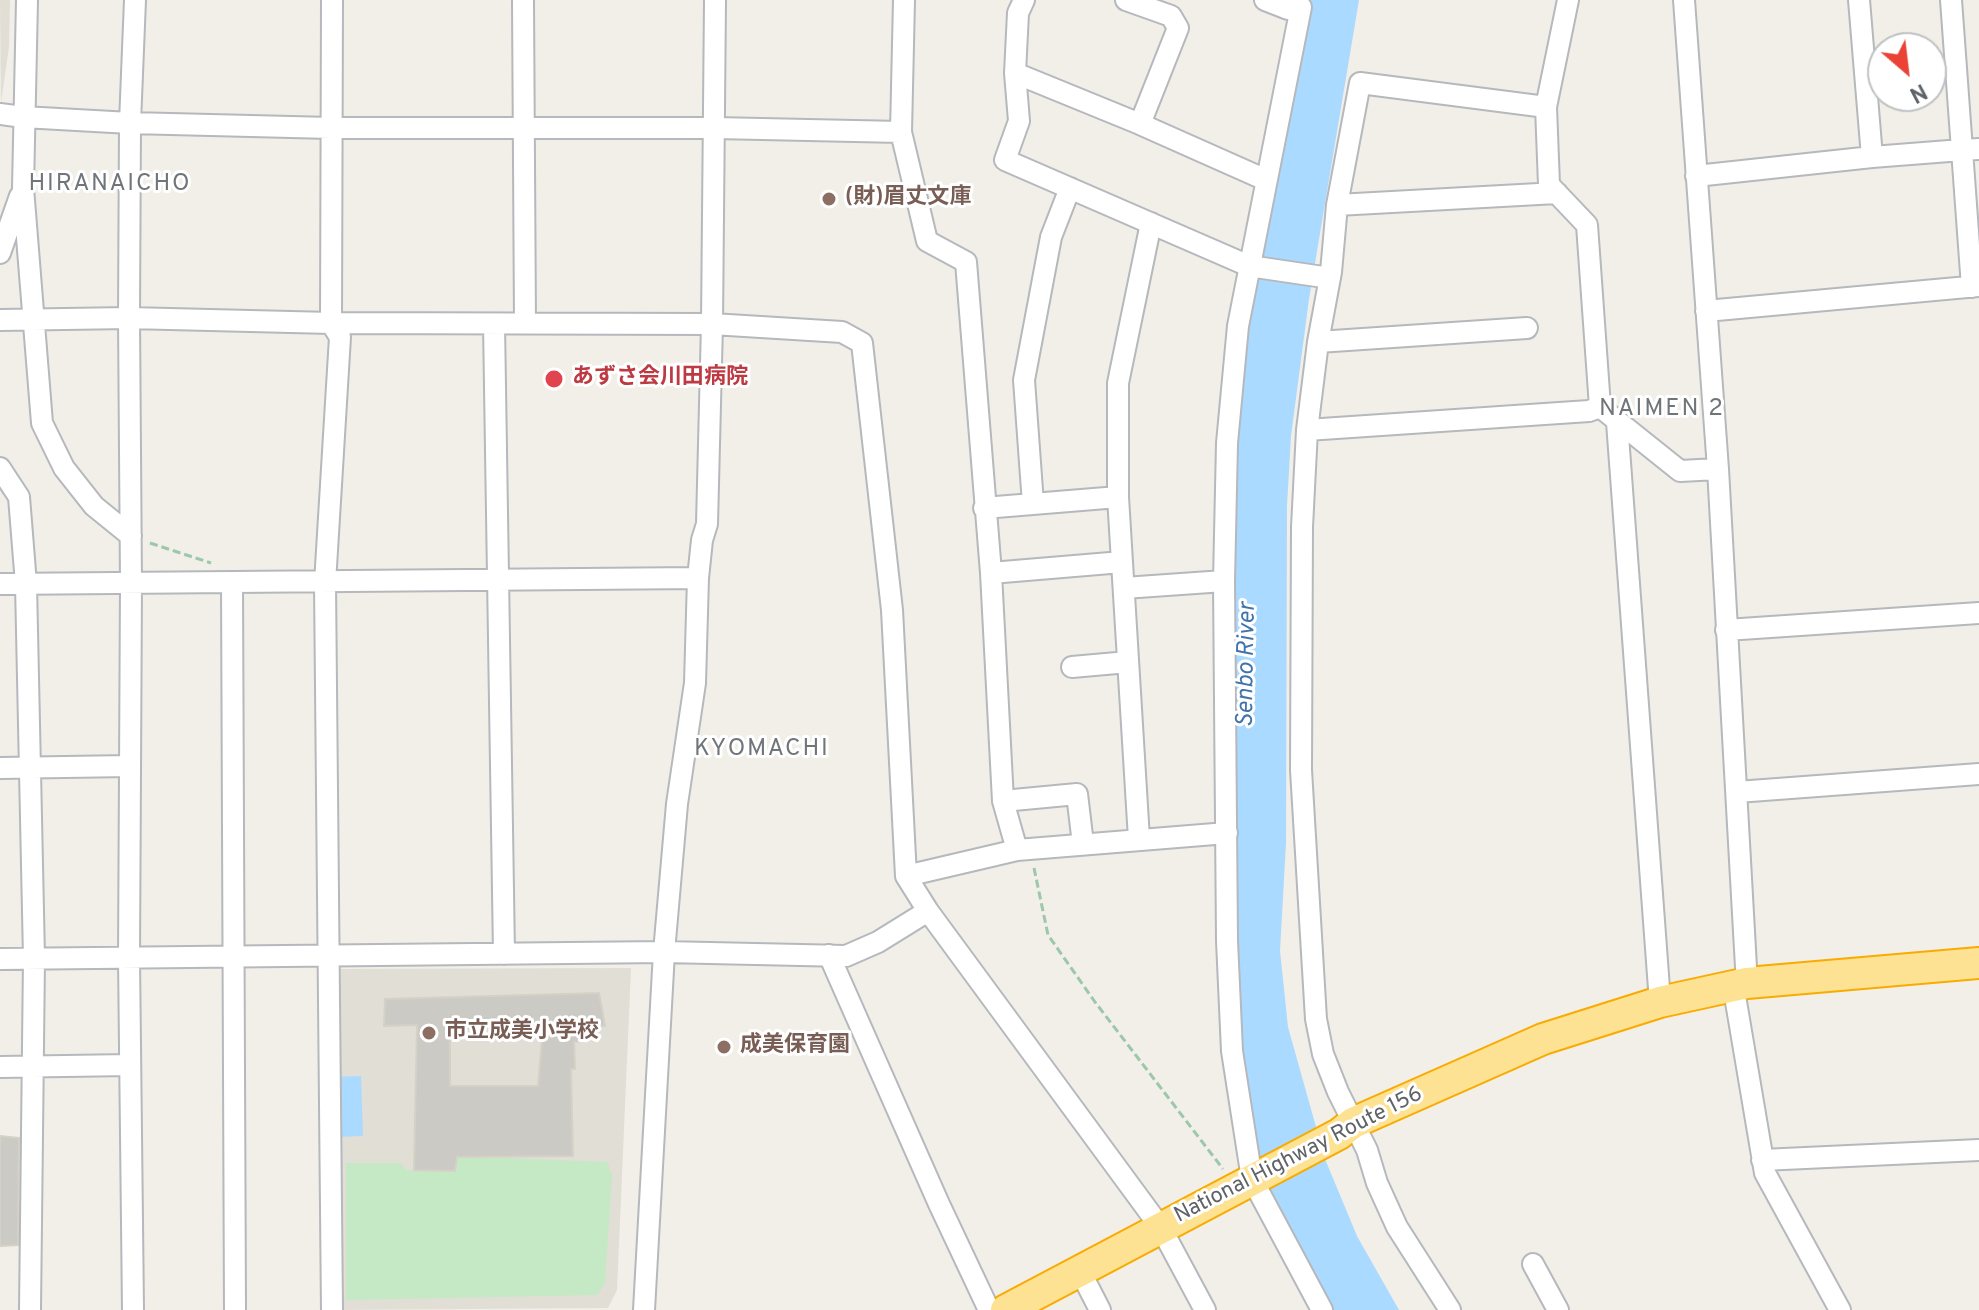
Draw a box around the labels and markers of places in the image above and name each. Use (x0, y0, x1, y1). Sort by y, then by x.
place label: (財)眉丈文庫 (845, 186, 971, 212)
marker: (財)眉丈文庫 (820, 190, 838, 208)
place label: あずさ会川田病院 (572, 366, 748, 392)
marker: あずさ会川田病院 (543, 368, 565, 390)
place label: 市立成美小学校 (445, 1020, 599, 1046)
marker: 市立成美小学校 (420, 1024, 438, 1042)
place label: 成美保育園 (740, 1034, 850, 1060)
marker: 成美保育園 (715, 1038, 733, 1056)

